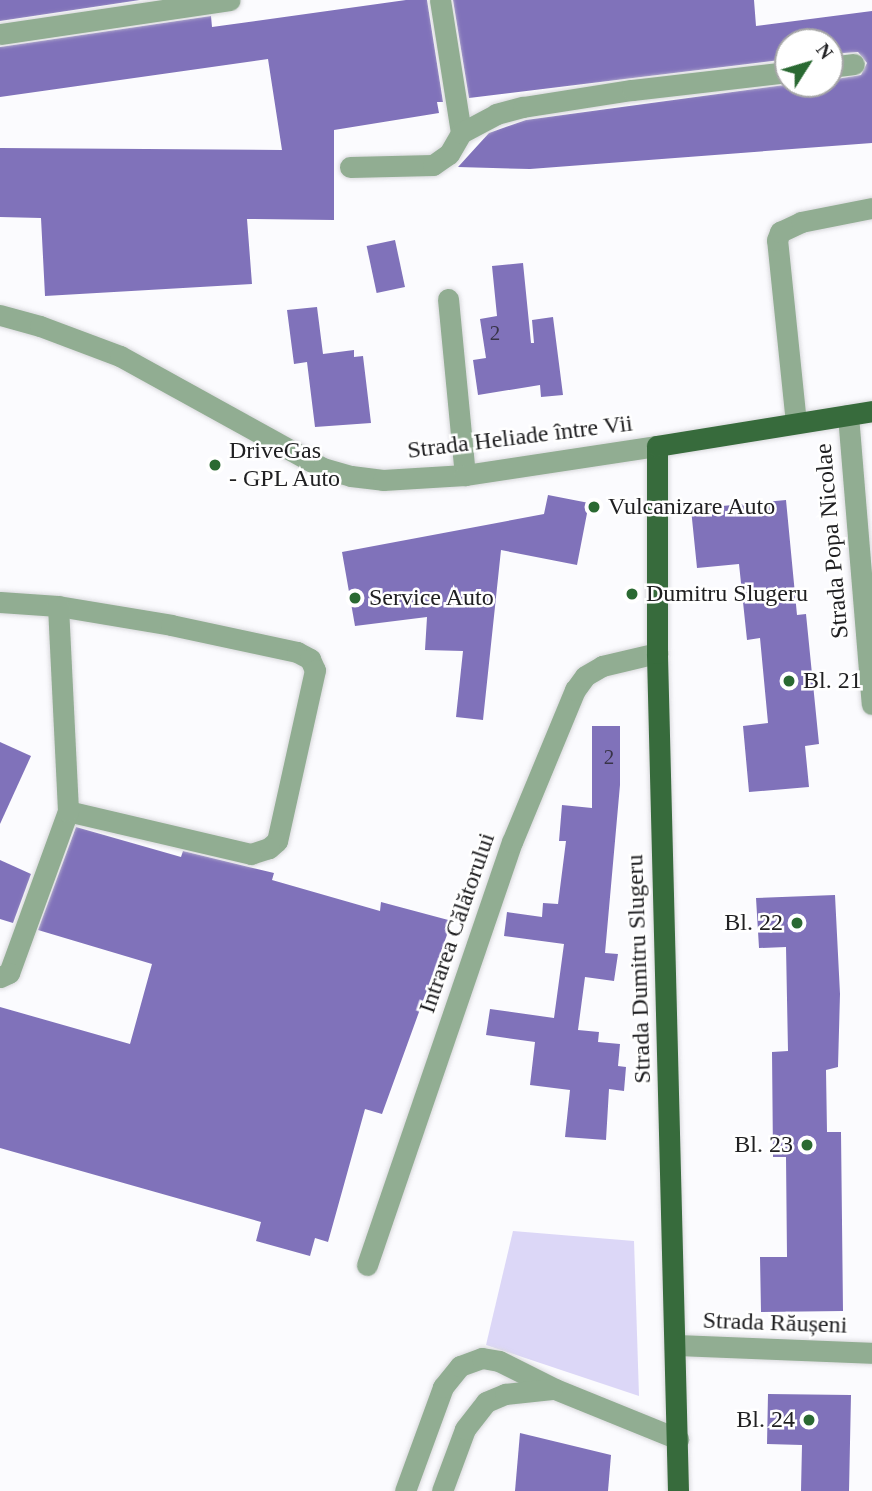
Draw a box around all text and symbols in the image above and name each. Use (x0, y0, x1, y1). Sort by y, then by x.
north arrow (774, 28, 844, 98)
text: N (812, 39, 837, 63)
house number: 2 (490, 320, 500, 346)
street label: Strada Heliade între Vii (406, 409, 634, 465)
place label: DriveGas - GPL Auto (229, 437, 342, 493)
street label: Strada Popa Nicolae (809, 442, 855, 640)
marker: DriveGas - GPL Auto (207, 457, 223, 473)
place label: Vulcanizare Auto (608, 493, 776, 521)
marker: Vulcanizare Auto (586, 499, 602, 515)
place label: Dumitru Slugeru (646, 580, 808, 608)
place label: Service Auto (369, 584, 495, 612)
marker: Dumitru Slugeru (624, 586, 640, 602)
marker: Service Auto (347, 590, 363, 606)
place label: Bl. 21 (803, 667, 862, 695)
marker: Bl. 21 (781, 673, 797, 689)
house number: 2 (604, 744, 614, 770)
street label: Intrarea Călătorului (413, 829, 501, 1017)
street label: Strada Dumitru Slugeru (621, 854, 657, 1084)
place label: Bl. 22 (724, 909, 783, 937)
marker: Bl. 22 (789, 915, 805, 931)
place label: Bl. 23 (734, 1131, 793, 1159)
marker: Bl. 23 (799, 1137, 815, 1153)
street label: Strada Răușeni (702, 1306, 848, 1340)
place label: Bl. 24 (736, 1406, 795, 1434)
marker: Bl. 24 (801, 1412, 817, 1428)

